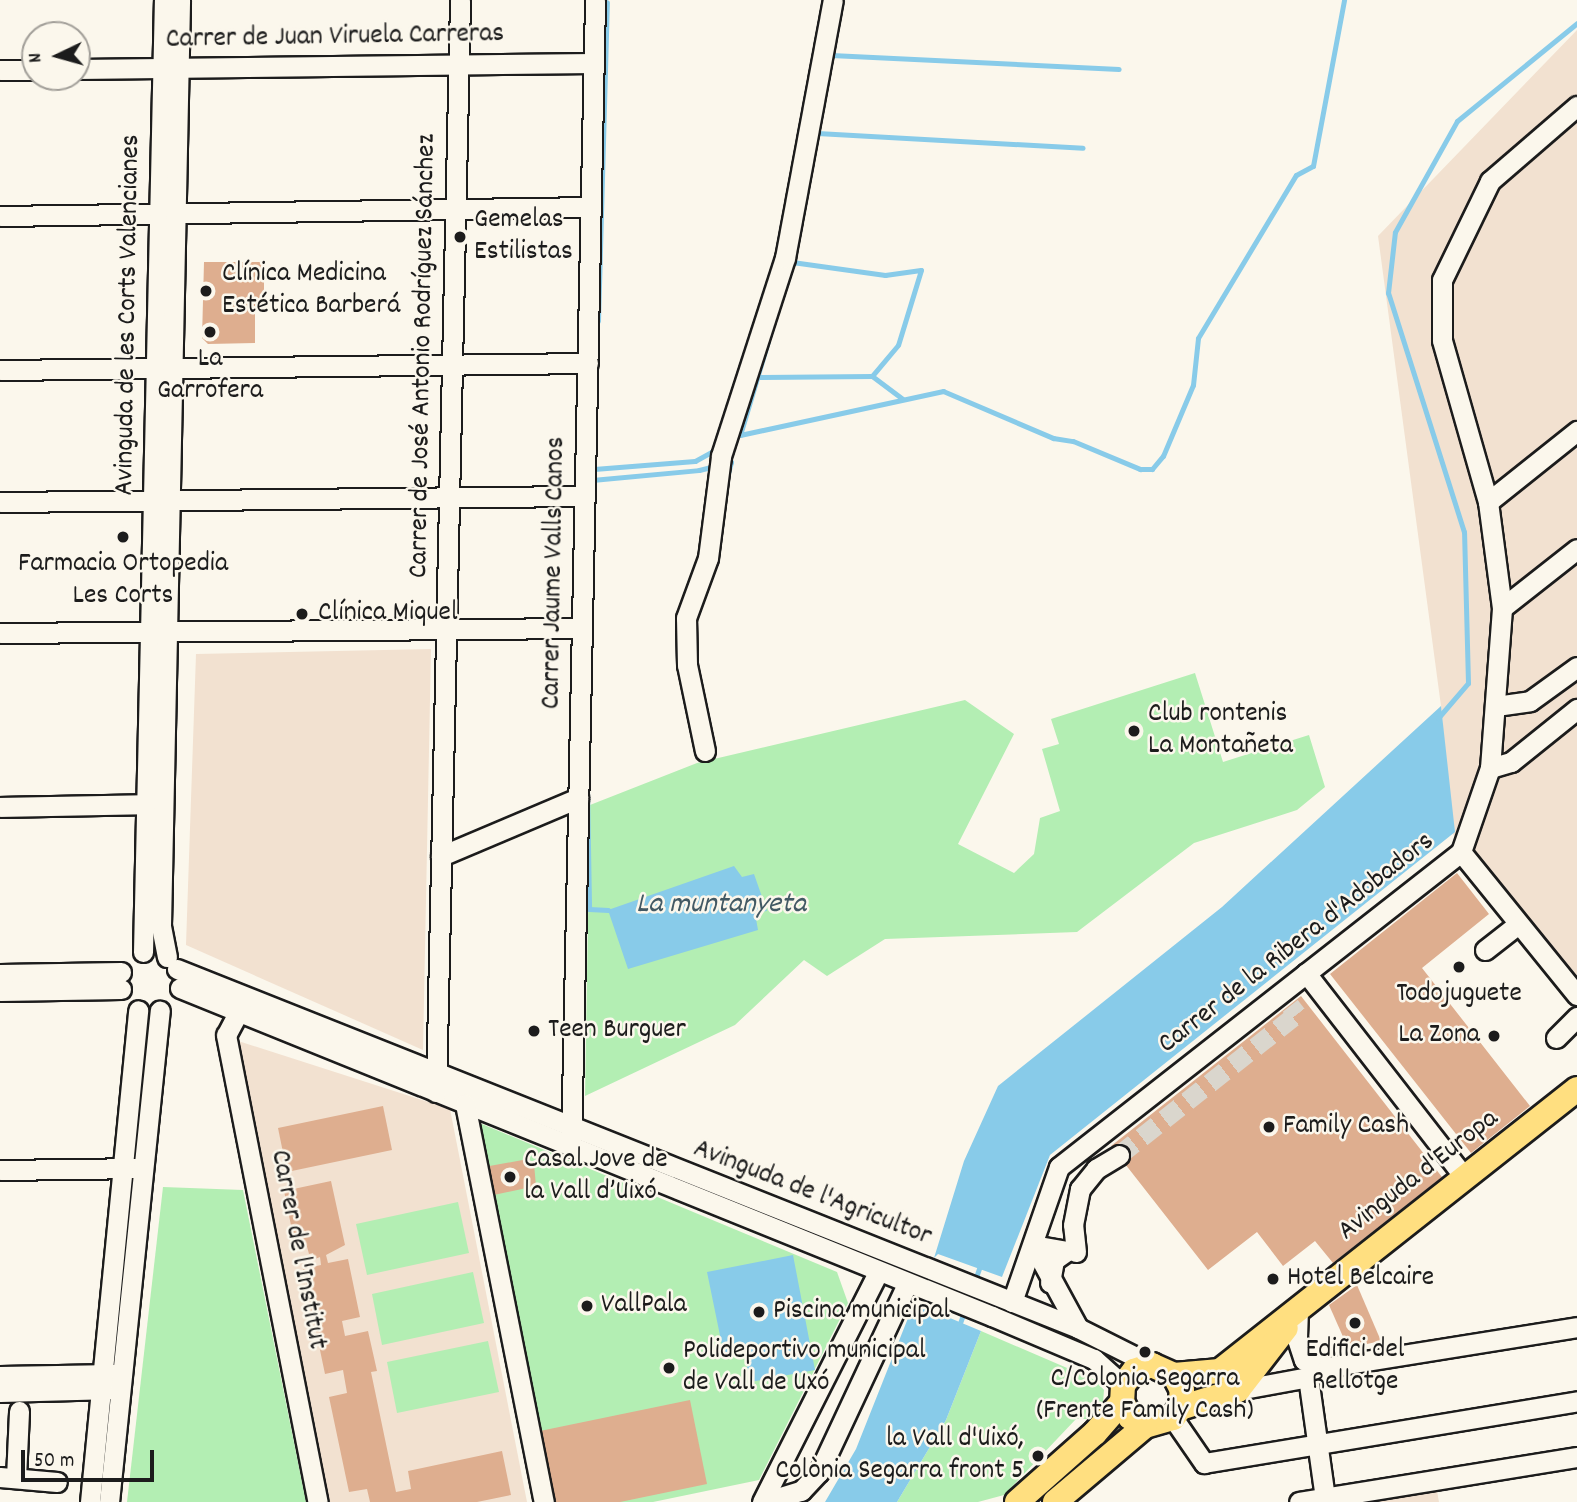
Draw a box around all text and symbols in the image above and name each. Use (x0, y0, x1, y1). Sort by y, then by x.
street label: Carrer de Juan Viruela Carreras (166, 18, 504, 58)
north arrow (21, 21, 91, 91)
text: N (23, 52, 50, 64)
street label: Avinguda de les Corts Valencianes (109, 134, 149, 496)
street label: Carrer de José Antonio Rodríguez Sánchez (403, 134, 445, 578)
place label: Gemelas Estilistas (474, 204, 573, 270)
marker: Gemelas Estilistas (452, 229, 468, 245)
place label: Clínica Medicina Estética Barberá (222, 258, 401, 324)
marker: Clínica Medicina Estética Barberá (196, 281, 216, 301)
marker: La Garrofera (202, 324, 218, 340)
place label: La Garrofera (157, 343, 263, 409)
street label: Carrer Jaume Valls Canos (536, 436, 574, 710)
marker: Farmacia Ortopedia Les Corts (115, 529, 131, 545)
place label: Farmacia Ortopedia Les Corts (18, 548, 228, 614)
place label: Clínica Miquel (318, 597, 458, 631)
marker: Clínica Miquel (292, 604, 312, 624)
place label: Club rontenis La Montañeta (1148, 698, 1293, 764)
marker: Club rontenis La Montañeta (1126, 723, 1142, 739)
street label: Carrer de la Ribera d'Adobadors (1152, 826, 1442, 1062)
water label: La muntanyeta (636, 888, 806, 924)
marker: Todojuguete (1451, 959, 1467, 975)
place label: Todojuguete (1396, 978, 1522, 1012)
place label: Teen Burguer (548, 1014, 686, 1048)
place label: La Zona (1398, 1019, 1480, 1053)
marker: Teen Burguer (526, 1023, 542, 1039)
marker: La Zona (1486, 1028, 1502, 1044)
street label: Avinguda d'Europa (1332, 1103, 1506, 1249)
place label: Family Cash (1283, 1110, 1409, 1144)
marker: Family Cash (1261, 1119, 1277, 1135)
street label: Avinguda de l'Agricultor (688, 1133, 936, 1255)
place label: Casal Jove de la Vall d’Uixó (524, 1144, 667, 1210)
street label: Carrer de l'Institut (261, 1147, 333, 1353)
marker: Casal Jove de la Vall d’Uixó (502, 1169, 518, 1185)
place label: Hotel Belcaire (1287, 1262, 1434, 1296)
marker: Hotel Belcaire (1265, 1271, 1281, 1287)
place label: VallPala (601, 1289, 687, 1323)
place label: Piscina municipal (773, 1295, 950, 1329)
marker: VallPala (579, 1298, 595, 1314)
marker: Piscina municipal (751, 1304, 767, 1320)
marker: Edifici del Rellotge (1347, 1315, 1363, 1331)
place label: Edifici del Rellotge (1306, 1334, 1404, 1400)
place label: Polideportivo municipal de Vall de Uxó (683, 1335, 926, 1401)
marker: C/Colonia Segarra (Frente Family Cash) (1137, 1344, 1153, 1360)
marker: Polideportivo municipal de Vall de Uxó (661, 1360, 677, 1376)
place label: C/Colonia Segarra (Frente Family Cash) (1036, 1363, 1254, 1429)
place label: la Vall d'Uixó, Colònia Segarra front 5 (775, 1423, 1024, 1489)
scale bar (24, 1436, 158, 1480)
text: 50 m (34, 1447, 74, 1477)
marker: la Vall d'Uixó, Colònia Segarra front 5 (1030, 1448, 1046, 1464)

